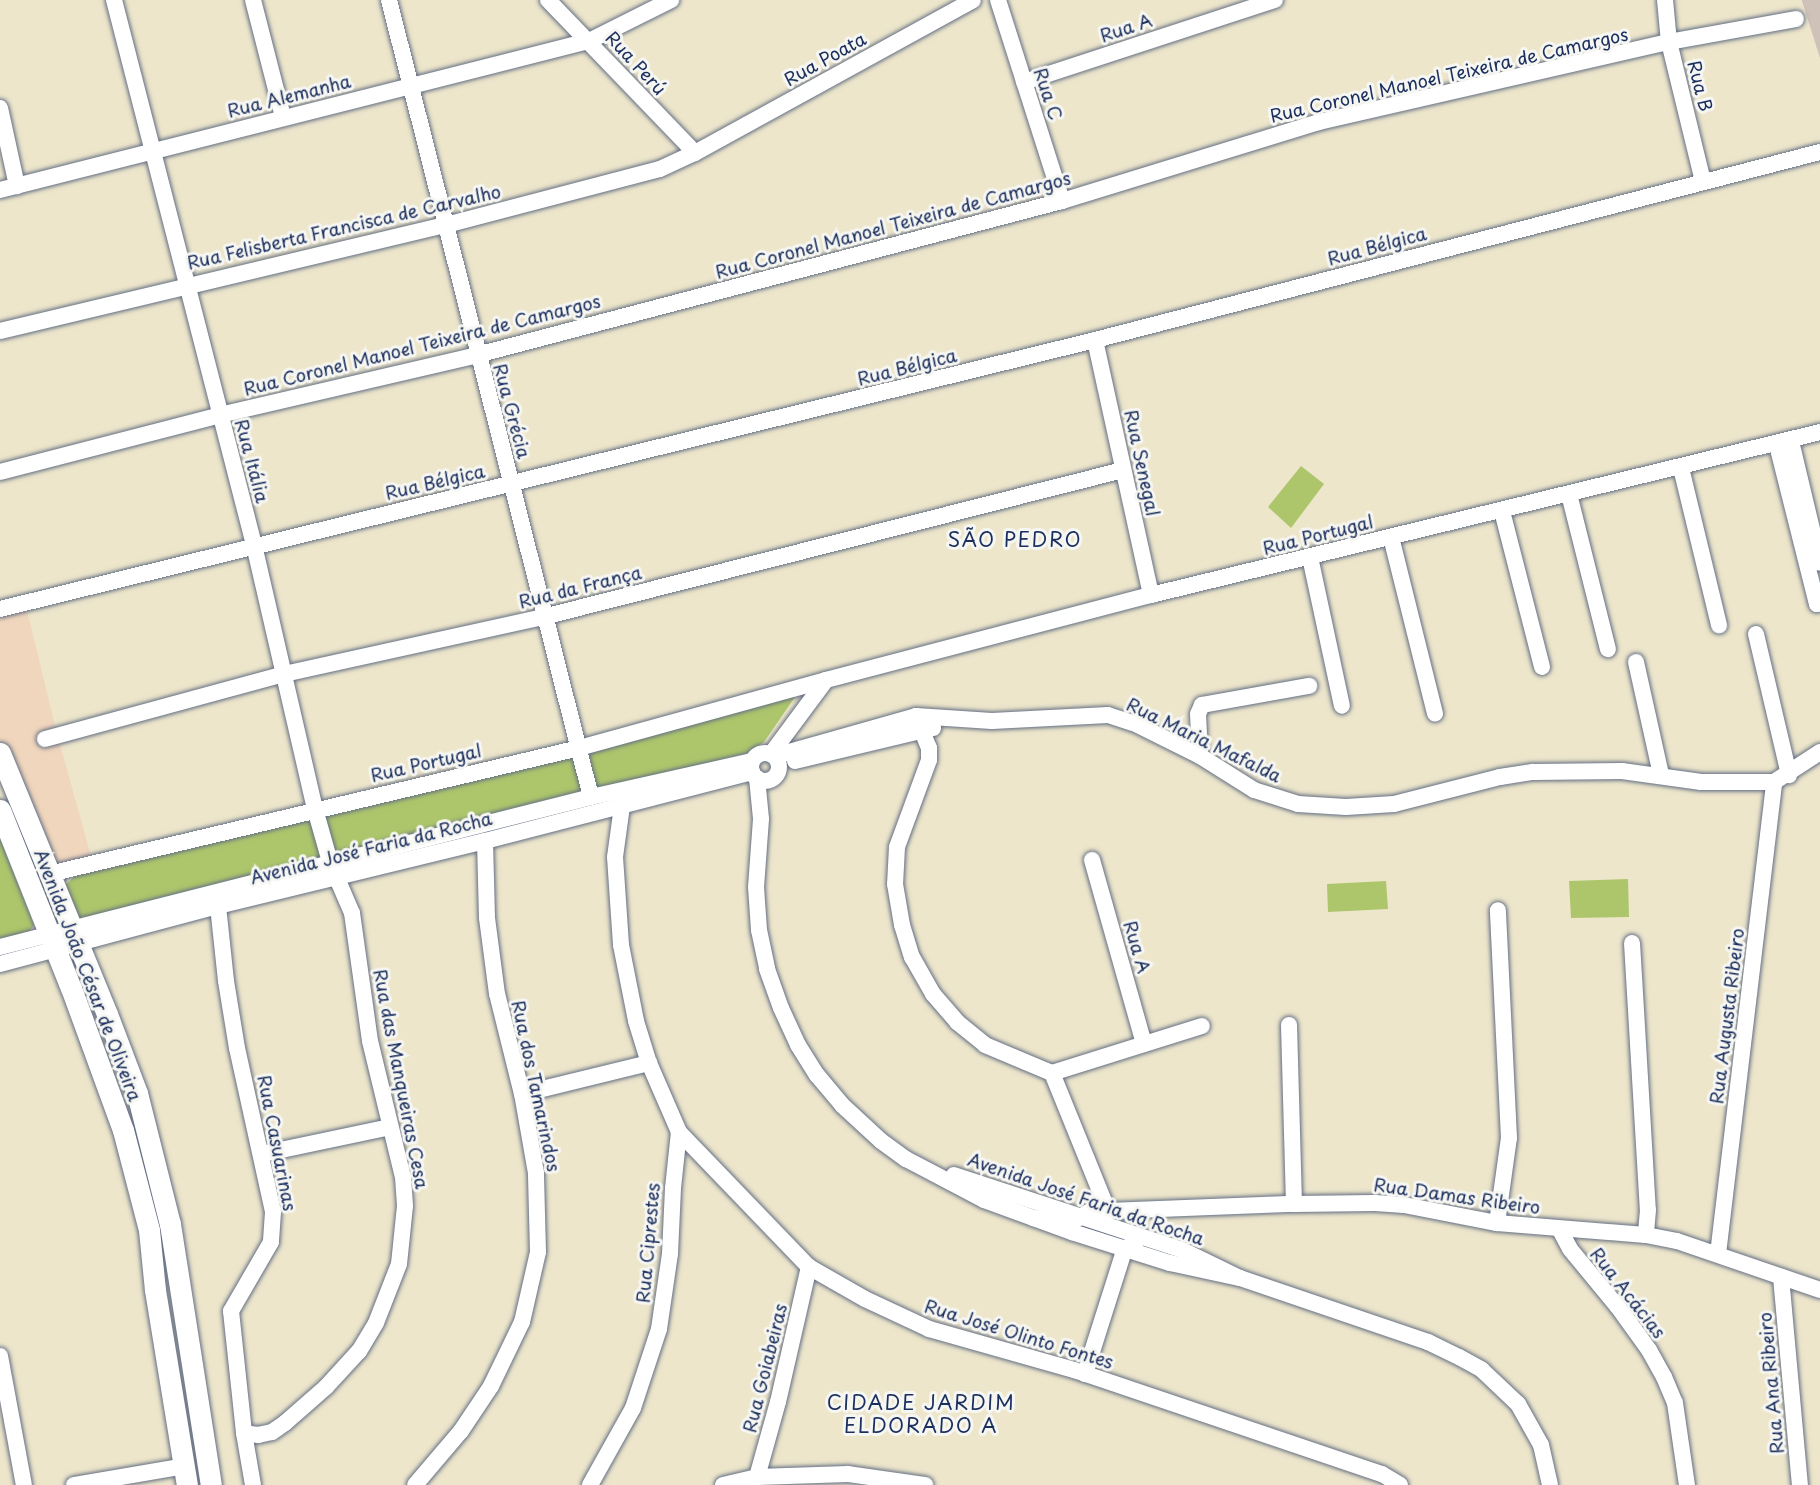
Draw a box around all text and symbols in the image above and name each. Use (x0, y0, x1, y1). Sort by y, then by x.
street label: Rua A (1097, 9, 1155, 47)
street label: Rua Coronel Manoel Teixeira de Camargos (1266, 23, 1632, 127)
street label: Rua Perú (601, 27, 671, 99)
street label: Rua Poata (780, 28, 870, 90)
street label: Rua B (1683, 58, 1717, 114)
street label: Rua C (1029, 65, 1067, 123)
street label: Rua Alemanha (224, 70, 354, 122)
street label: Rua Coronel Manoel Teixeira de Camargos (711, 167, 1075, 283)
street label: Rua Felisberta Francisca de Carvalho (184, 180, 504, 274)
street label: Rua Bélgica (1325, 222, 1429, 270)
street label: Rua Coronel Manoel Teixeira de Camargos (239, 290, 605, 400)
street label: Rua Bélgica (854, 344, 960, 390)
street label: Rua Grécia (489, 360, 535, 462)
street label: Rua Senegal (1120, 407, 1164, 519)
street label: Rua Itália (231, 417, 273, 505)
street label: Rua Bélgica (382, 460, 488, 504)
street label: Rua Portugal (1260, 511, 1376, 559)
district label: SÃO PEDRO (948, 527, 1082, 551)
street label: Rua da França (515, 561, 645, 613)
street label: Rua Maria Mafalda (1123, 693, 1285, 787)
street label: Rua Portugal (368, 740, 484, 786)
street label: Avenida José Faria da Rocha (247, 807, 495, 889)
street label: Avenida João César de Oliveira (29, 845, 147, 1105)
street label: Rua A (1119, 918, 1155, 976)
street label: Rua Augusta Ribeiro (1705, 927, 1749, 1105)
street label: Rua das Manqueiras Cesa (369, 966, 433, 1192)
street label: Rua dos Tamarindos (507, 998, 565, 1174)
street label: Rua Casuarinas (253, 1073, 301, 1213)
street label: Avenida José Faria da Rocha (964, 1148, 1208, 1250)
street label: Rua Damas Ribeiro (1372, 1174, 1542, 1218)
street label: Rua Ciprestes (632, 1182, 664, 1304)
street label: Rua Acácias (1586, 1243, 1670, 1343)
street label: Rua José Olinto Fontes (921, 1295, 1117, 1373)
street label: Rua Goiabeiras (738, 1301, 792, 1435)
street label: Rua Ana Ribeiro (1754, 1312, 1788, 1454)
district label: CIDADE JARDIM ELDORADO A (828, 1390, 1014, 1437)

